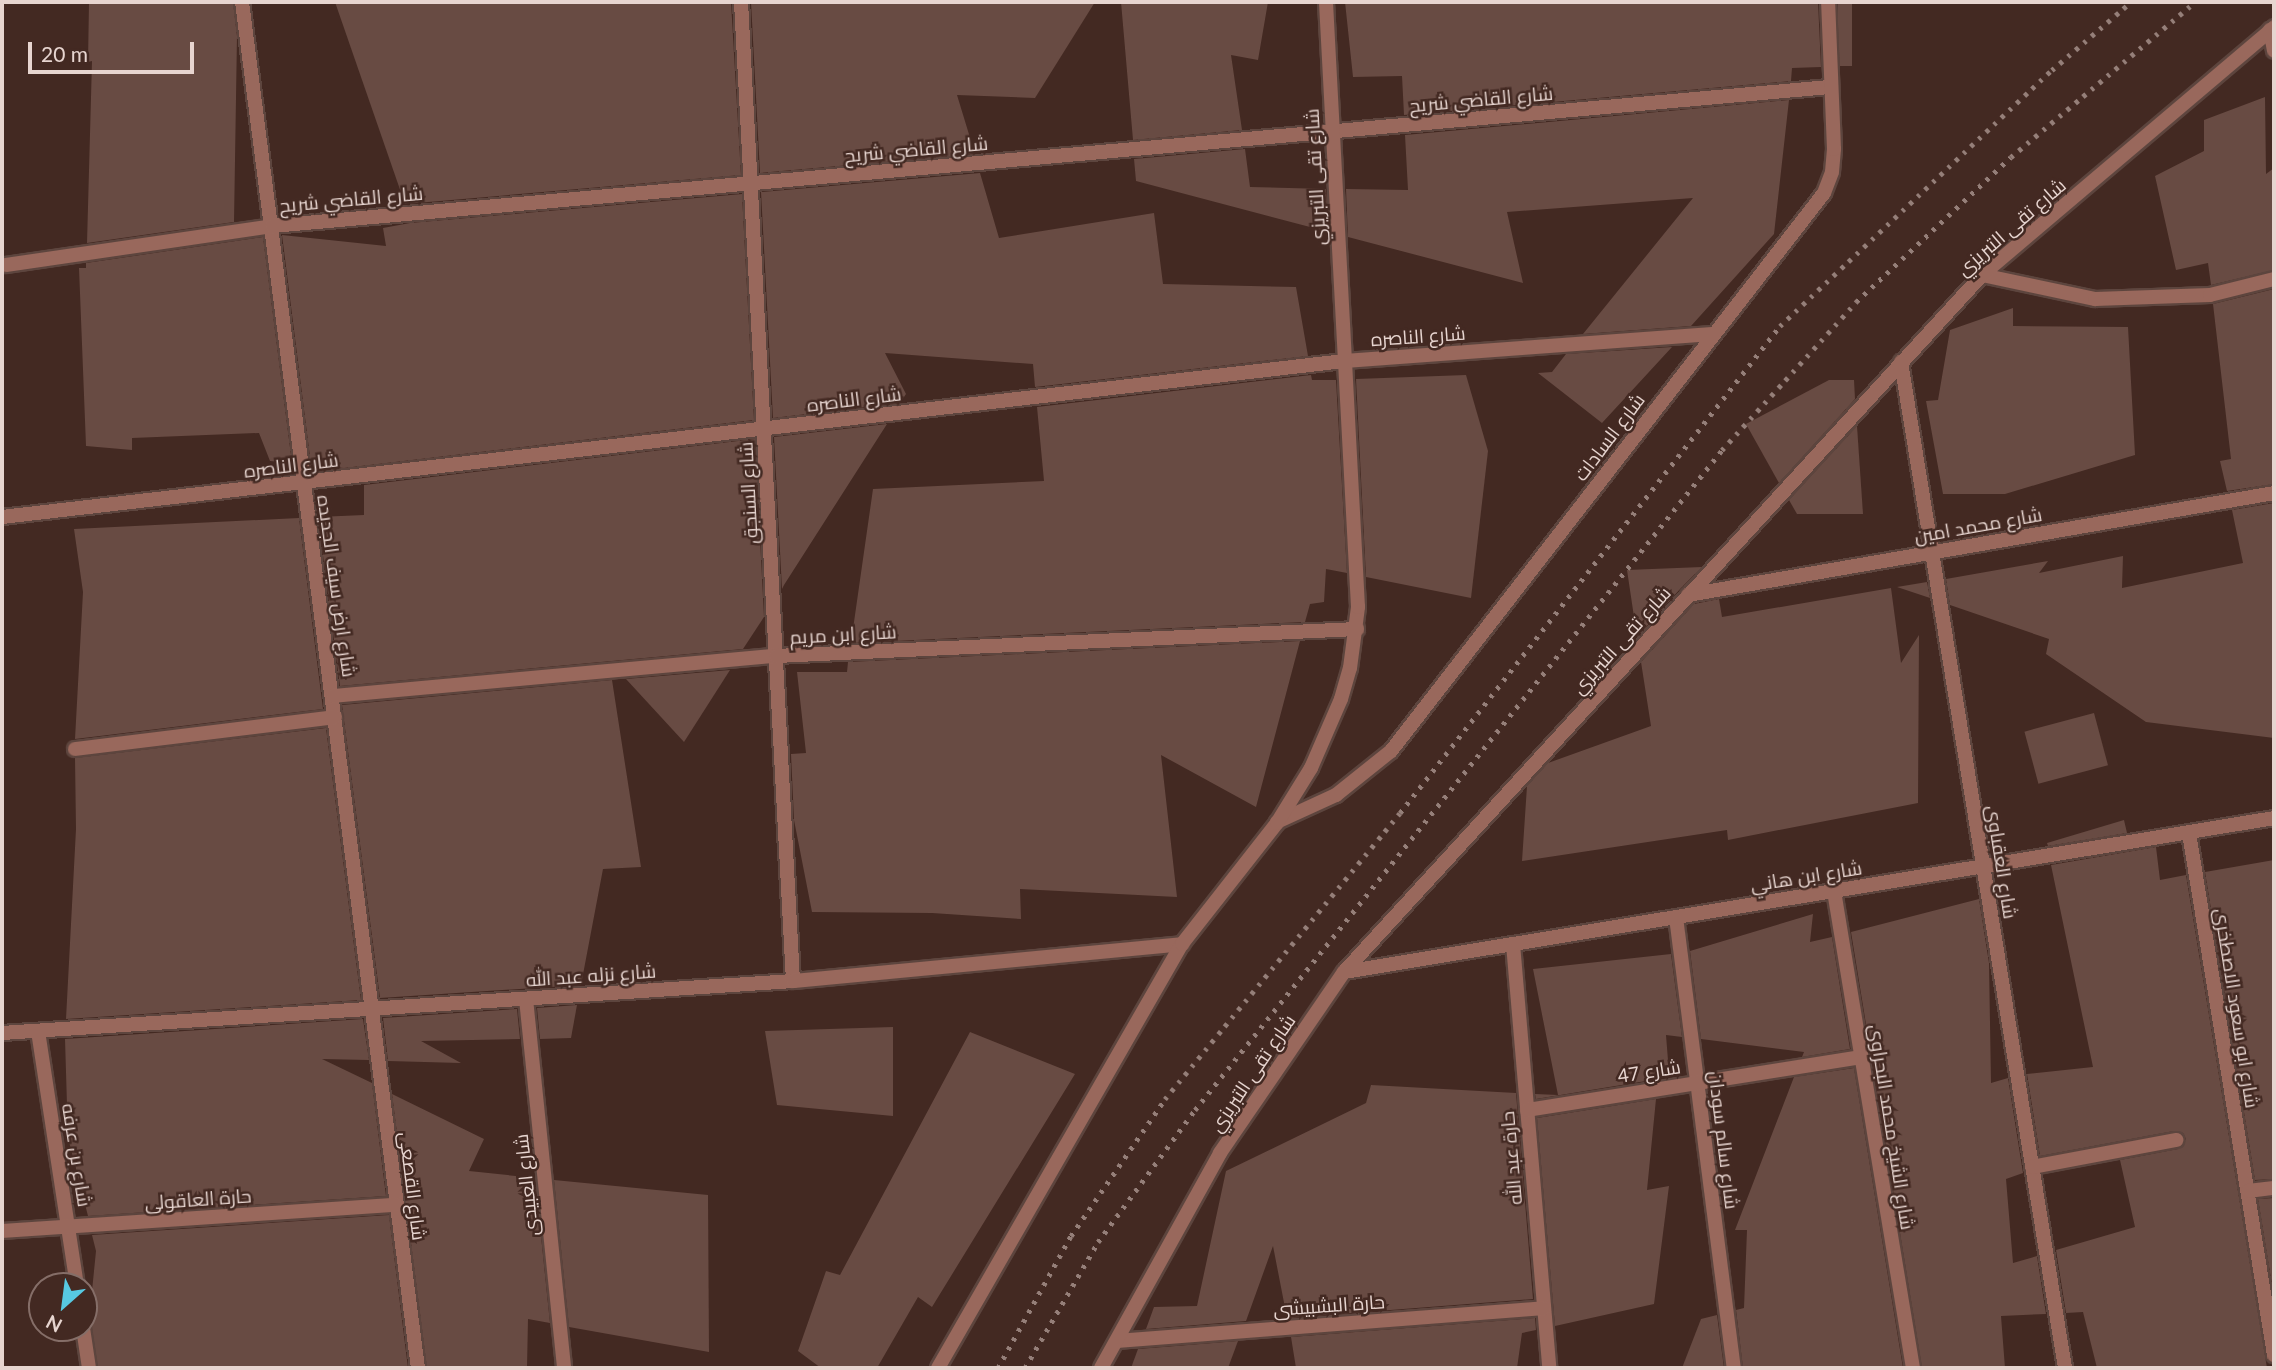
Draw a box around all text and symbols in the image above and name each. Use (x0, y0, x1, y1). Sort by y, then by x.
scale bar (32, 28, 198, 72)
text: 20 m (41, 41, 88, 66)
street label: شارع القاضي شريح (1408, 81, 1554, 117)
street label: شارع تقى التبريزي (1300, 108, 1330, 246)
street label: شارع القاضي شريح (843, 131, 989, 167)
street label: شارع تقى التبريزي (1952, 173, 2070, 281)
street label: شارع القاضي شريح (278, 181, 424, 217)
street label: شارع الناصره (1370, 321, 1466, 351)
street label: شارع الناصره (806, 382, 902, 416)
street label: شارع السادات (1569, 389, 1649, 485)
street label: شارع السنجق (734, 441, 762, 545)
street label: شارع الناصره (243, 448, 339, 482)
street label: شارع ارض سيف الجديده (313, 493, 361, 679)
street label: شارع محمد امين (1912, 503, 2044, 547)
street label: شارع تقى التبريزي (1567, 581, 1675, 699)
street label: شارع ابن مريم (789, 620, 897, 648)
street label: شارع العقباوى (1982, 804, 2022, 920)
street label: شارع ابن هاني (1749, 856, 1863, 896)
street label: شارع ابو سعود الاصطخرى (2210, 907, 2264, 1109)
street label: شارع نزله عبد الله (525, 959, 657, 991)
street label: شارع تقى التبريزي (1204, 1010, 1300, 1136)
street label: شارع الشيخ محمد البحراوى (1864, 1023, 1920, 1231)
street label: شارع 47 (1616, 1055, 1682, 1087)
street label: شارع سالم سودان (1704, 1070, 1744, 1210)
street label: شارع بن عرفه (58, 1102, 96, 1208)
street label: حارة عبد الله (1496, 1110, 1526, 1206)
street label: شارع القصعى (395, 1130, 431, 1242)
street label: شارع العبيدى (509, 1133, 543, 1237)
street label: حارة العاقولى (144, 1184, 252, 1214)
north arrow (28, 1272, 98, 1342)
street label: حارة البشبيشى (1272, 1290, 1386, 1320)
text: N (42, 1311, 66, 1338)

